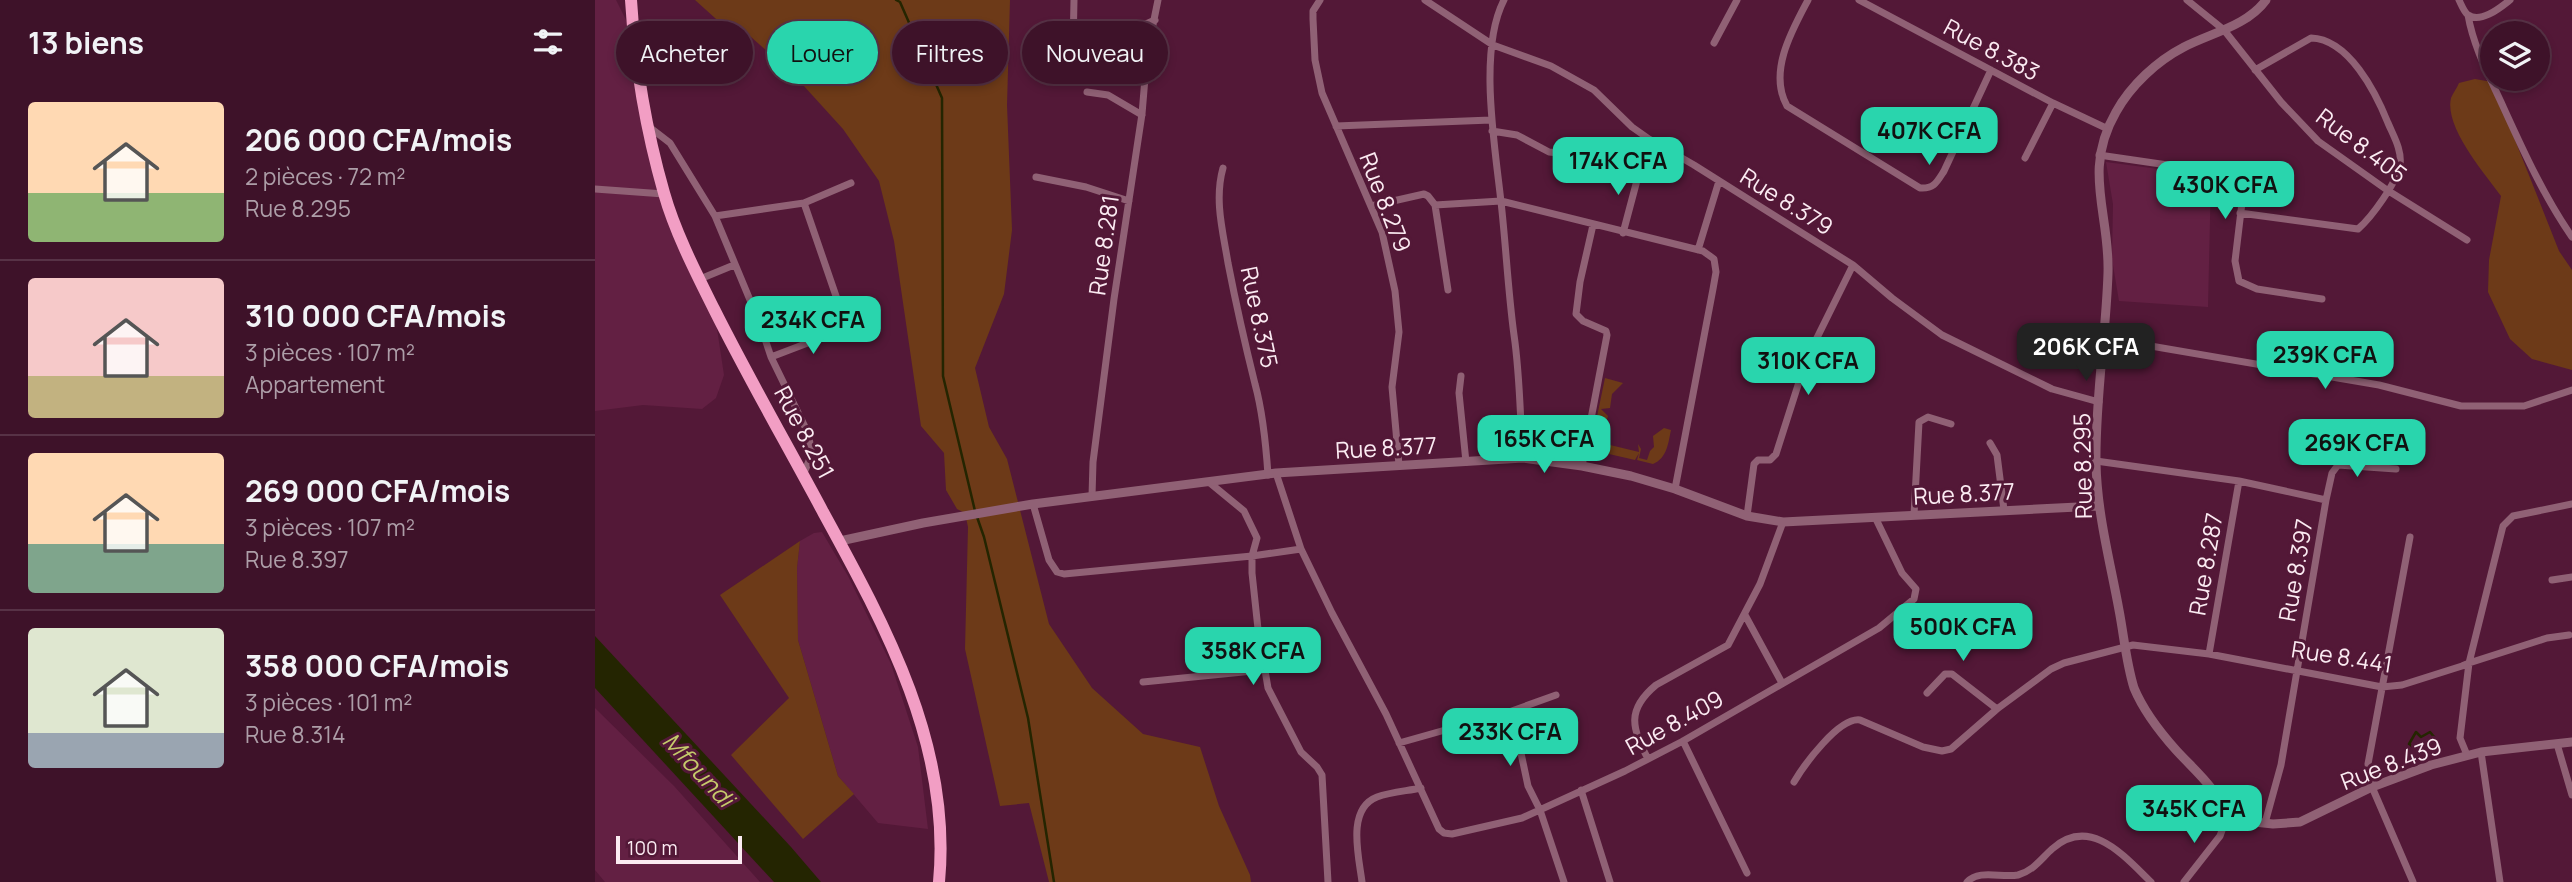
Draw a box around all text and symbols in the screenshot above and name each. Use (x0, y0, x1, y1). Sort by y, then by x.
street label: Rue 8.383 (1938, 10, 2046, 88)
chip: Acheter (616, 21, 753, 84)
chip: Louer (767, 21, 878, 84)
chip: Filtres (892, 21, 1008, 84)
chip: Nouveau (1022, 21, 1168, 84)
map controls (2480, 21, 2550, 91)
button: layers (2480, 21, 2550, 91)
text: 13 biens (28, 22, 144, 63)
icon: filters (529, 23, 567, 61)
street label: Rue 8.405 (2310, 100, 2414, 190)
pin: 407K CFA (1857, 108, 2001, 167)
text: 407K CFA (1877, 114, 1981, 146)
text: 206 000 CFA/mois (245, 119, 512, 160)
icon: home (84, 130, 168, 214)
pin: 174K CFA (1546, 138, 1690, 197)
text: 174K CFA (1569, 144, 1667, 176)
street label: Rue 8.279 (1352, 148, 1420, 256)
text: 2 pièces · 72 m² (245, 160, 405, 192)
street label: Rue 8.379 (1734, 160, 1840, 242)
pin: 430K CFA (2153, 162, 2297, 221)
text: 430K CFA (2172, 168, 2278, 200)
text: Rue 8.295 (245, 192, 351, 224)
street label: Rue 8.281 (1080, 193, 1126, 297)
street label: Rue 8.375 (1234, 263, 1286, 371)
text: 310 000 CFA/mois (245, 295, 506, 336)
pin: 234K CFA (741, 296, 885, 356)
text: 234K CFA (761, 303, 865, 335)
icon: home (84, 306, 168, 390)
pin: 206K CFA (2014, 324, 2158, 383)
text: 206K CFA (2033, 330, 2139, 362)
pin: 239K CFA (2253, 332, 2397, 391)
text: 3 pièces · 107 m² (245, 336, 415, 368)
pin: 310K CFA (1736, 338, 1880, 397)
text: 239K CFA (2273, 338, 2377, 370)
text: 310K CFA (1757, 344, 1859, 376)
text: Appartement (245, 368, 385, 400)
street label: Rue 8.251 (767, 380, 843, 484)
street label: Rue 8.295 (2065, 413, 2099, 519)
pin: 165K CFA (1472, 416, 1616, 475)
pin: 269K CFA (2285, 420, 2429, 479)
text: 165K CFA (1493, 422, 1595, 454)
text: 269K CFA (2305, 426, 2409, 458)
street label: Rue 8.377 (1334, 428, 1438, 466)
text: 269 000 CFA/mois (245, 470, 510, 511)
street label: Rue 8.377 (1912, 474, 2016, 512)
icon: home (84, 481, 168, 565)
street label: Rue 8.287 (2180, 510, 2230, 618)
text: 3 pièces · 107 m² (245, 511, 415, 543)
street label: Rue 8.397 (2270, 516, 2320, 624)
text: Rue 8.397 (245, 543, 349, 575)
pin: 500K CFA (1891, 604, 2035, 663)
text: 500K CFA (1910, 610, 2016, 642)
pin: 358K CFA (1181, 628, 1325, 687)
street label: Rue 8.441 (2289, 632, 2395, 680)
text: 358K CFA (1201, 634, 1305, 666)
text: 358 000 CFA/mois (245, 645, 509, 686)
icon: home (84, 656, 168, 740)
street label: Rue 8.409 (1619, 682, 1729, 762)
text: 3 pièces · 101 m² (245, 686, 412, 718)
pin: 233K CFA (1438, 708, 1582, 768)
text: 233K CFA (1458, 715, 1562, 747)
text: Rue 8.314 (245, 718, 346, 750)
water label: Mfoundi (656, 725, 744, 816)
street label: Rue 8.439 (2336, 729, 2446, 797)
pin: 345K CFA (2122, 786, 2266, 845)
text: 345K CFA (2142, 792, 2246, 824)
scale bar (616, 833, 742, 865)
text: 100 m (627, 835, 678, 861)

